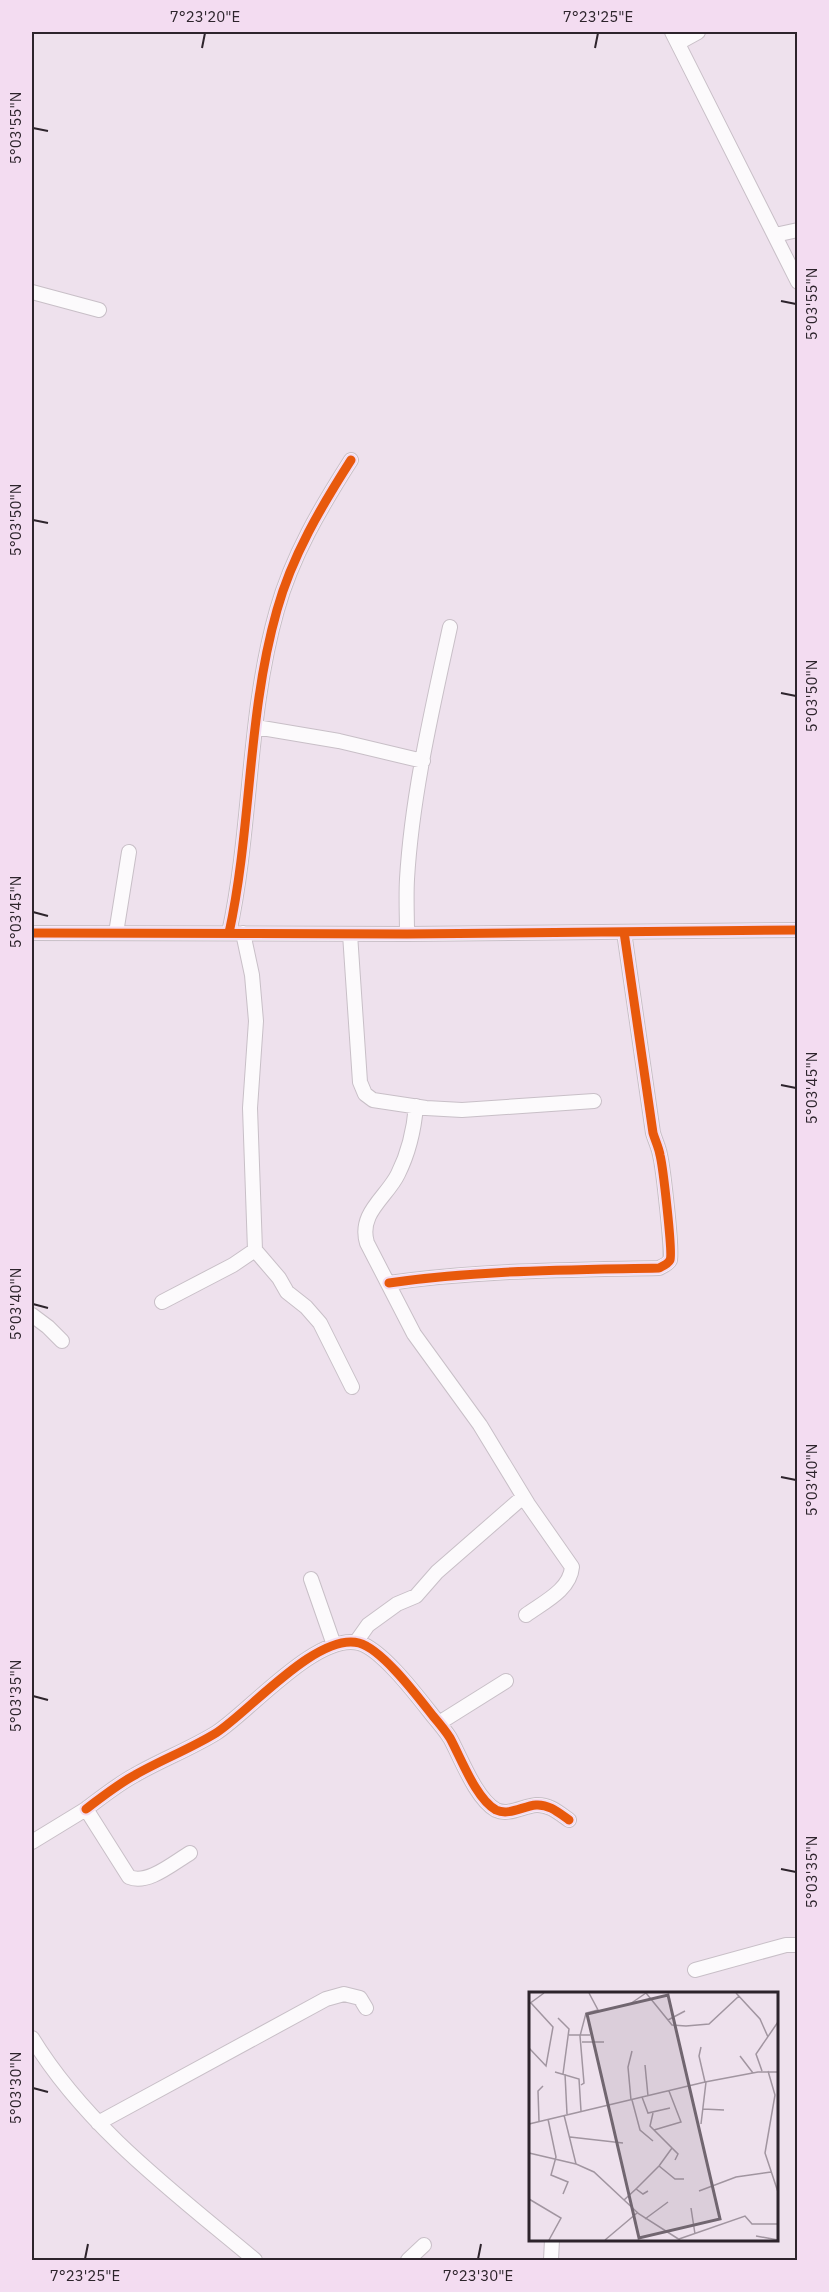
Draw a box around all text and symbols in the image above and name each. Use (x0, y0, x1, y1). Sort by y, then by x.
text: 7°23'20"E (170, 7, 240, 26)
text: 7°23'25"E (563, 7, 633, 26)
text: 5°03'55"N (6, 92, 25, 164)
text: 5°03'55"N (802, 268, 821, 340)
text: 5°03'50"N (6, 484, 25, 556)
text: 5°03'50"N (802, 660, 821, 732)
text: 5°03'45"N (6, 876, 25, 948)
text: 5°03'45"N (802, 1052, 821, 1124)
text: 5°03'40"N (6, 1268, 25, 1340)
text: 5°03'40"N (802, 1444, 821, 1516)
text: 5°03'35"N (6, 1660, 25, 1732)
text: 5°03'35"N (802, 1836, 821, 1908)
inset map (529, 1992, 778, 2241)
text: 5°03'30"N (6, 2052, 25, 2124)
text: 7°23'25"E (50, 2266, 120, 2285)
text: 7°23'30"E (443, 2266, 513, 2285)

